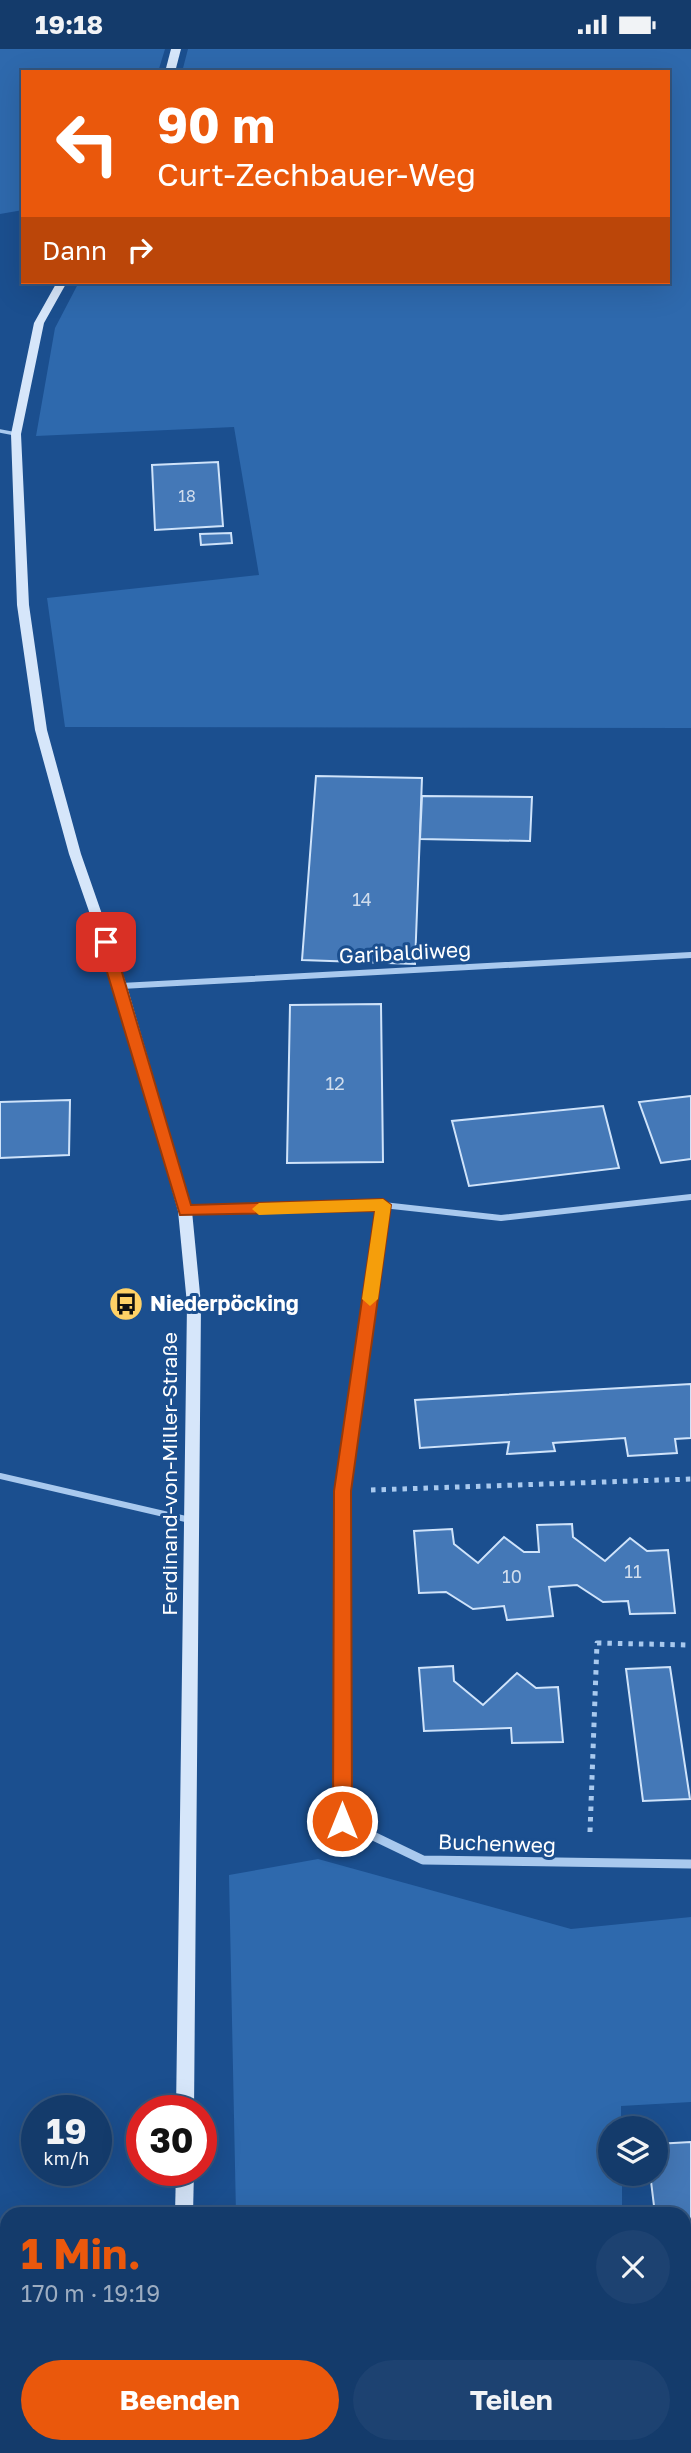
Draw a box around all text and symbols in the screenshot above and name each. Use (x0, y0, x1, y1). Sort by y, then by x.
text: 19:18 (35, 9, 103, 40)
text: 90 m (157, 95, 275, 154)
icon: left (42, 98, 133, 189)
text: Curt-Zechbauer-Weg (157, 155, 476, 193)
icon: right (121, 231, 159, 269)
text: Dann (42, 235, 107, 266)
house number: 18 (178, 486, 196, 506)
house number: 14 (352, 888, 372, 910)
pin (76, 912, 136, 972)
icon: arrive (87, 923, 125, 961)
street label: Garibaldiweg (338, 936, 472, 968)
house number: 12 (325, 1072, 345, 1094)
bus stop icon: Niederpöcking (107, 1285, 145, 1323)
place label: Niederpöcking (150, 1290, 299, 1316)
street label: Ferdinand-von-Miller-Straße (156, 1332, 182, 1616)
house number: 11 (624, 1560, 642, 1582)
house number: 10 (502, 1565, 522, 1587)
position arrow (305, 1784, 379, 1858)
street label: Buchenweg (438, 1828, 556, 1858)
speed limit sign: 30 (126, 2095, 217, 2186)
text: 19 (46, 2110, 87, 2152)
map controls (598, 2116, 668, 2186)
button: layers (598, 2116, 668, 2186)
text: km/h (44, 2147, 89, 2169)
text: 1 Min. (21, 2228, 141, 2278)
button: close (596, 2230, 670, 2304)
text: 170 m · 19:19 (21, 2279, 160, 2307)
button: Beenden (21, 2360, 339, 2440)
button: Teilen (353, 2360, 670, 2440)

